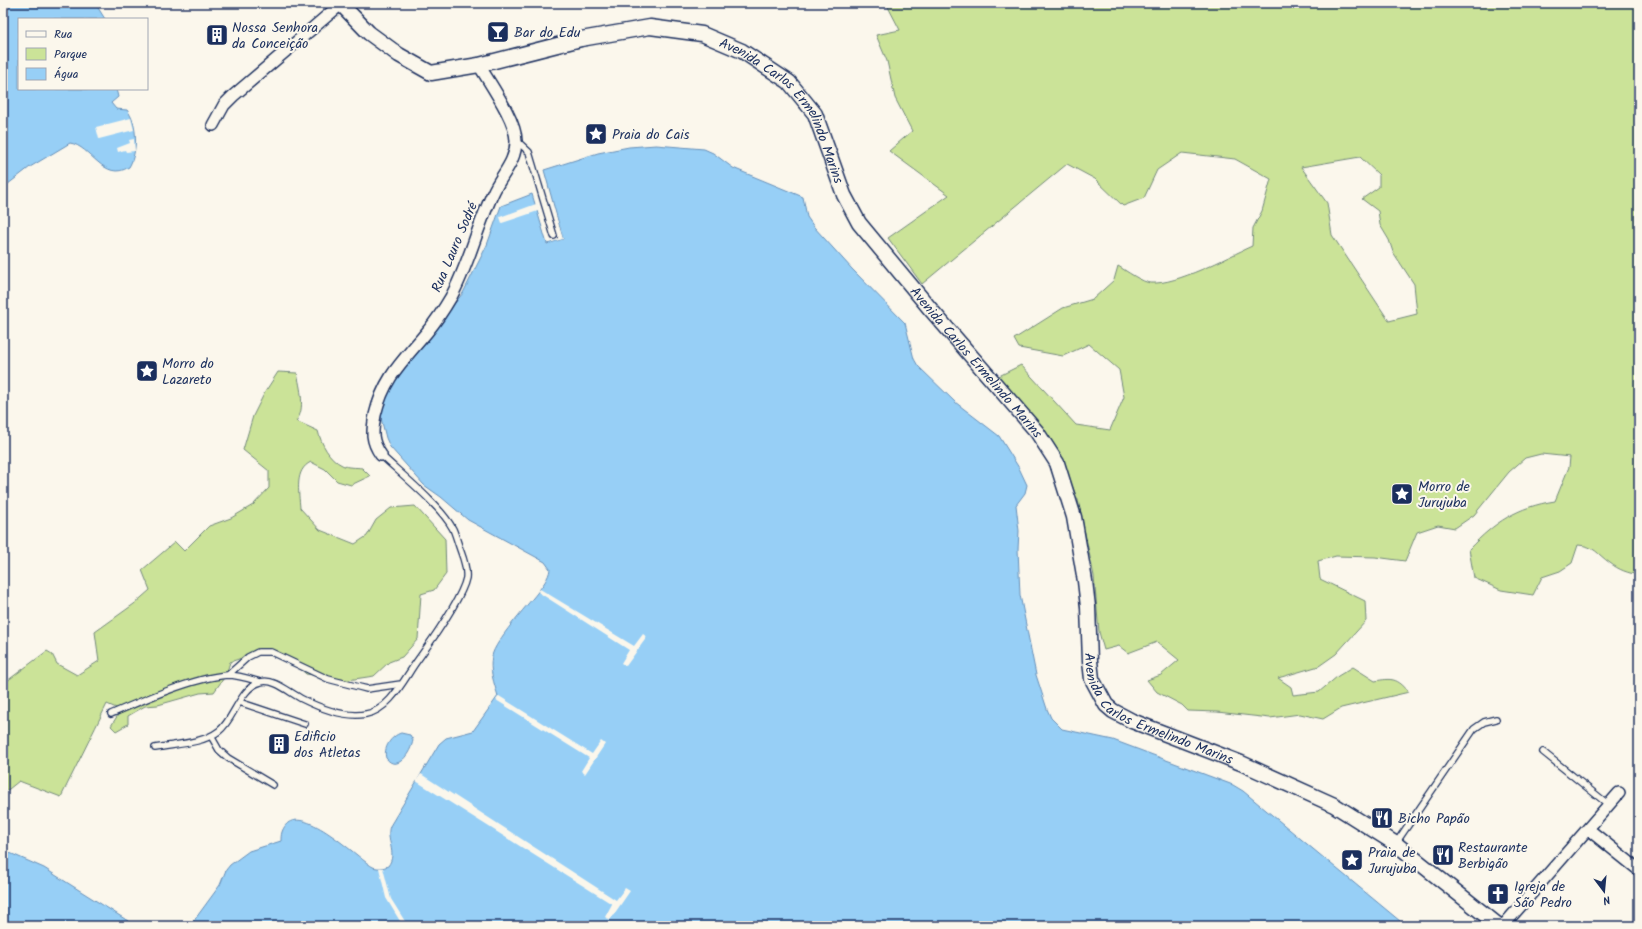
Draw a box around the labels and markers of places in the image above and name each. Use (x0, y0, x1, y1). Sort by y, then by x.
place label: Nossa Senhora da Conceição (232, 17, 318, 55)
bar icon: Bar do Edu (485, 19, 511, 45)
building icon: Nossa Senhora da Conceição (204, 22, 230, 48)
place label: Bar do Edu (514, 22, 581, 44)
place icon: Praia do Cais (583, 121, 609, 147)
place label: Praia do Cais (612, 124, 690, 146)
place label: Morro do Lazareto (162, 353, 214, 391)
place icon: Morro do Lazareto (134, 358, 160, 384)
place label: Morro de Jurujuba (1418, 476, 1471, 514)
place icon: Morro de Jurujuba (1389, 481, 1415, 507)
place label: Edificio dos Atletas (294, 726, 361, 764)
building icon: Edificio dos Atletas (266, 731, 292, 757)
restaurant icon: Bicho Papão (1369, 805, 1395, 831)
place label: Bicho Papão (1398, 808, 1470, 830)
place label: Restaurante Berbigão (1458, 837, 1528, 875)
place label: Praia de Jurujuba (1368, 842, 1417, 880)
restaurant icon: Restaurante Berbigão (1430, 842, 1456, 868)
place icon: Praia de Jurujuba (1339, 847, 1365, 873)
place label: Igreja de São Pedro (1514, 876, 1572, 914)
church icon: Igreja de São Pedro (1485, 881, 1511, 907)

